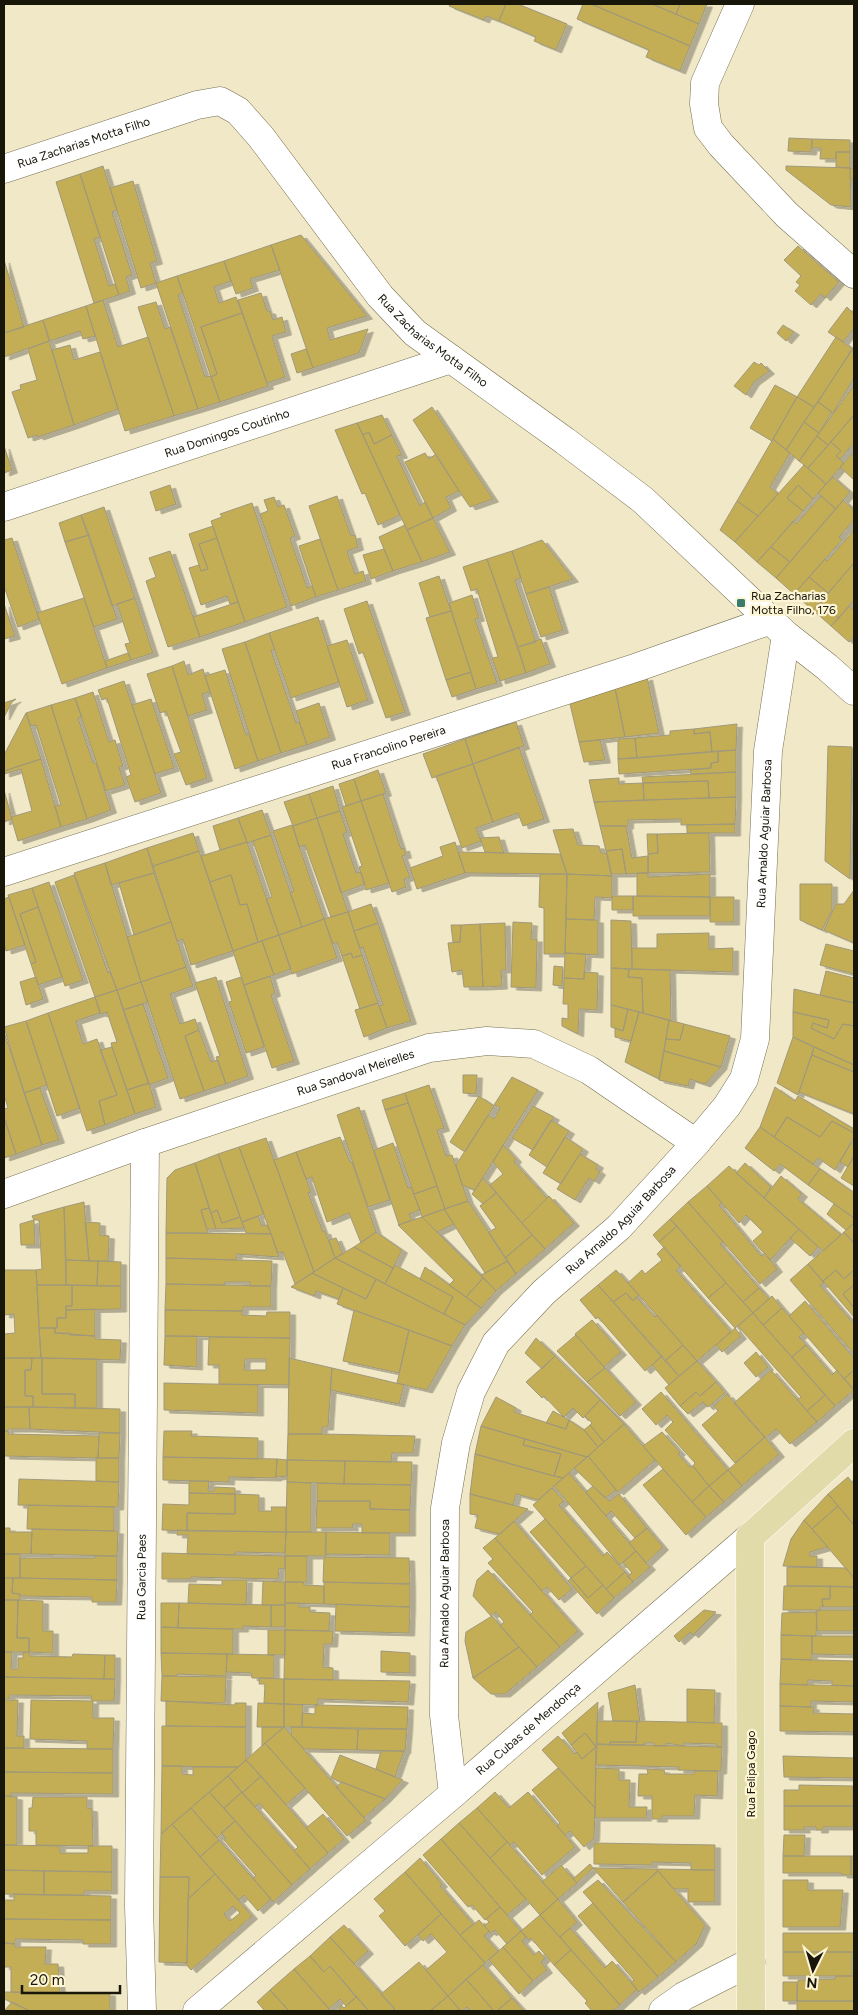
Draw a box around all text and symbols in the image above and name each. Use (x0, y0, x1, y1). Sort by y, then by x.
street label: Rua Zacharias Motta Filho (16, 114, 152, 171)
street label: Rua Zacharias Motta Filho (375, 291, 490, 390)
street label: Rua Domingos Coutinho (163, 406, 291, 460)
place label: Rua Zacharias Motta Filho, 176 (751, 589, 836, 617)
marker: Rua Zacharias Motta Filho, 176 (735, 597, 747, 609)
street label: Rua Francolino Pereira (330, 723, 447, 773)
street label: Rua Arnaldo Aguiar Barbosa (754, 759, 775, 908)
street label: Rua Sandoval Meirelles (295, 1046, 416, 1099)
street label: Rua Arnaldo Aguiar Barbosa (563, 1163, 679, 1277)
street label: Rua Arnaldo Aguiar Barbosa (437, 1519, 452, 1668)
street label: Rua Garcia Paes (134, 1534, 149, 1620)
street label: Rua Cubas de Mendonça (473, 1680, 583, 1778)
street label: Rua Felipa Gago (744, 1730, 758, 1818)
north arrow (788, 1945, 838, 1995)
scale bar (22, 1962, 120, 1994)
text: 20 m (30, 1971, 64, 1989)
text: N (806, 1974, 818, 1991)

